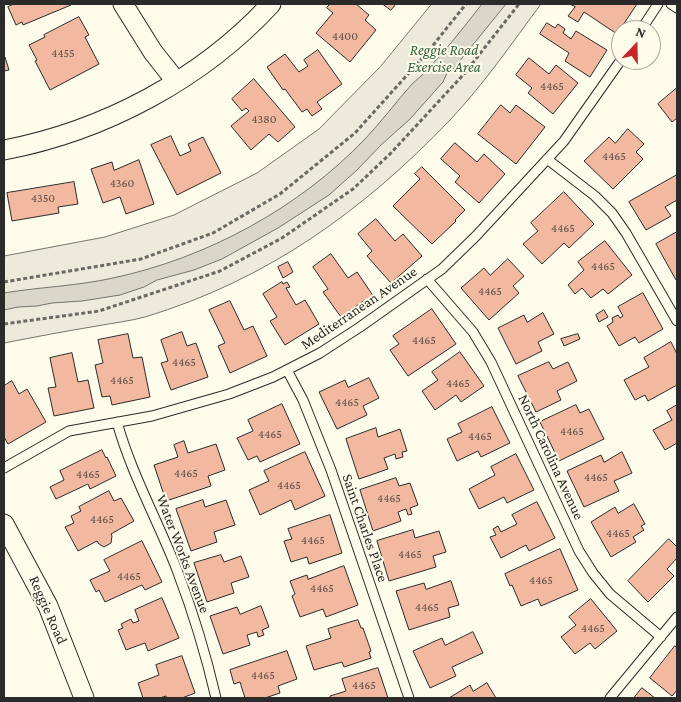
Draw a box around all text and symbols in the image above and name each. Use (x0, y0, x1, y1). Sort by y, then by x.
north arrow (611, 20, 661, 70)
text: N (634, 23, 648, 41)
house number: 4400 (332, 29, 358, 43)
park label: Reggie Road Exercise Area (407, 41, 481, 76)
house number: 4455 (51, 46, 75, 60)
house number: 4465 (540, 79, 564, 93)
house number: 4380 (252, 112, 276, 126)
house number: 4465 (602, 149, 626, 163)
house number: 4360 (110, 176, 134, 190)
house number: 4350 (31, 191, 55, 205)
house number: 4465 (551, 221, 575, 235)
house number: 4465 (591, 259, 615, 273)
street label: Mediterranean Avenue (297, 262, 421, 354)
house number: 4465 (478, 284, 502, 298)
house number: 4465 (412, 333, 436, 347)
house number: 4465 (172, 355, 196, 369)
house number: 4465 (110, 373, 134, 387)
house number: 4465 (446, 376, 470, 390)
street label: North Carolina Avenue (514, 391, 588, 523)
house number: 4465 (335, 395, 359, 409)
house number: 4465 (560, 424, 584, 438)
house number: 4465 (258, 427, 282, 441)
house number: 4465 (468, 429, 492, 443)
house number: 4465 (174, 466, 198, 480)
house number: 4465 (76, 467, 100, 481)
house number: 4465 (584, 470, 608, 484)
street label: Saint Charles Place (338, 472, 392, 584)
house number: 4465 (277, 478, 301, 492)
house number: 4465 (377, 491, 401, 505)
street label: Water Works Avenue (152, 492, 214, 616)
house number: 4465 (90, 512, 114, 526)
house number: 4465 (606, 526, 630, 540)
house number: 4465 (301, 533, 325, 547)
house number: 4465 (398, 547, 422, 561)
house number: 4465 (117, 569, 141, 583)
street label: Reggie Road (25, 573, 71, 647)
house number: 4465 (529, 573, 553, 587)
house number: 4465 (310, 581, 334, 595)
house number: 4465 (415, 600, 439, 614)
house number: 4465 (581, 621, 605, 635)
house number: 4465 (251, 668, 275, 682)
house number: 4465 (352, 678, 376, 692)

